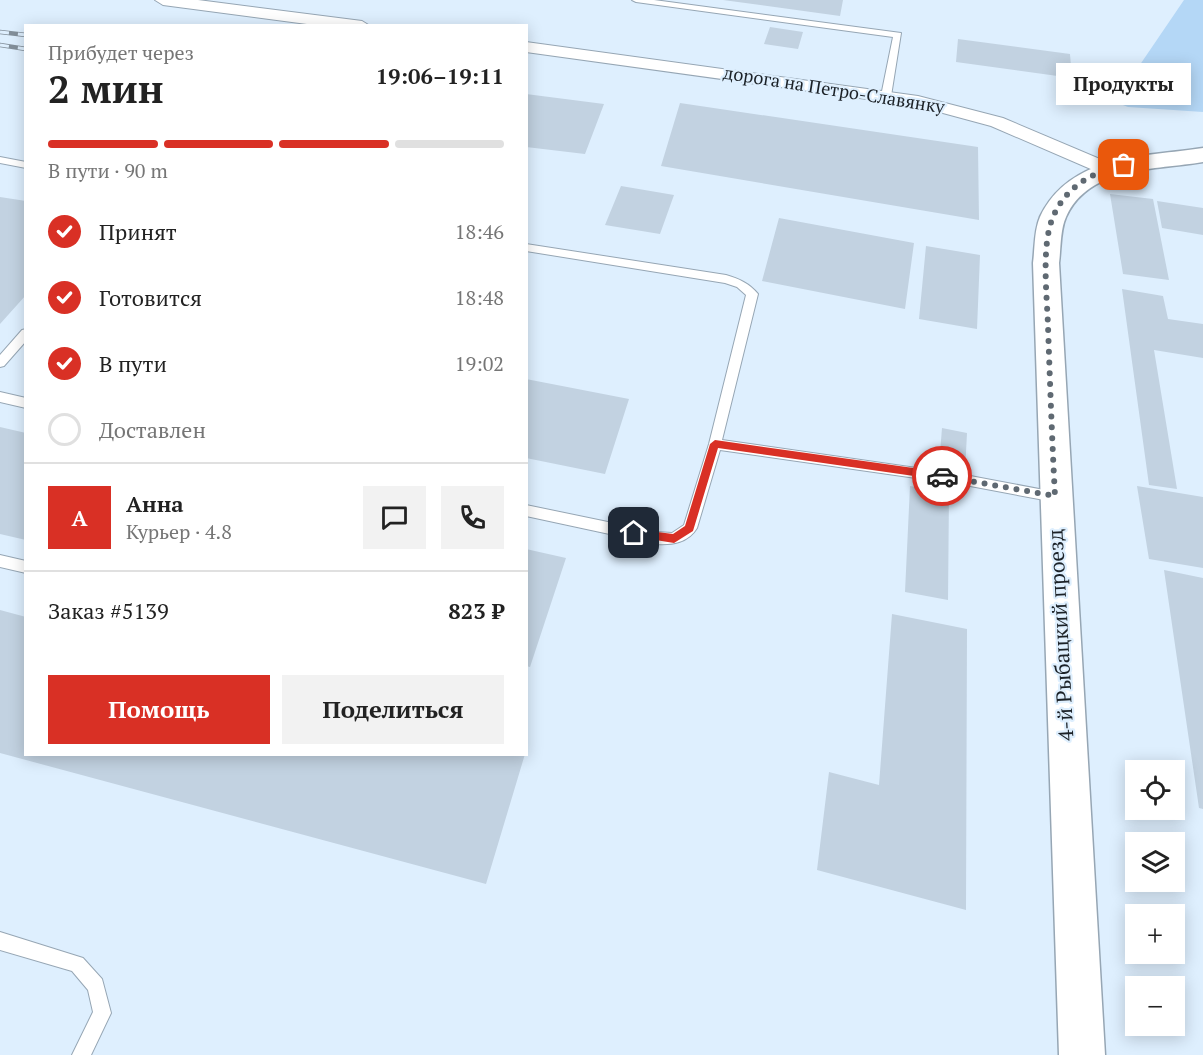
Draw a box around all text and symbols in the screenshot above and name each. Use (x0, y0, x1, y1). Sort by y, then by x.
text: Прибудет через (48, 39, 194, 66)
street label: дорога на Петро-Славянку (722, 60, 947, 119)
text: 19:06–19:11 (376, 61, 504, 90)
text: 2 мин (48, 62, 164, 114)
callout: Продукты (1056, 63, 1192, 105)
text: Продукты (1073, 70, 1174, 97)
pin (1098, 139, 1149, 190)
icon: bag (1107, 148, 1140, 181)
text: В пути · 90 m (48, 157, 168, 184)
icon: check (48, 215, 81, 248)
text: Принят (99, 217, 177, 246)
text: 18:46 (455, 218, 504, 245)
icon: check (48, 281, 81, 314)
text: Готовится (99, 283, 202, 312)
text: 18:48 (455, 284, 504, 311)
icon: check (48, 347, 81, 380)
text: В пути (99, 349, 167, 378)
text: 19:02 (455, 350, 504, 377)
text: Доставлен (99, 415, 206, 444)
courier (912, 446, 972, 506)
icon: car (926, 460, 959, 493)
button: chat (363, 486, 426, 549)
button: phone (441, 486, 504, 549)
text: Анна (126, 489, 184, 518)
text: А (71, 503, 88, 532)
pin (608, 507, 659, 558)
icon: home (617, 516, 650, 549)
text: Курьер · 4.8 (126, 518, 232, 545)
street label: 4-й Рыбацкий проезд (1040, 528, 1080, 742)
text: Заказ #5139 (48, 596, 169, 625)
text: 823 ₽ (448, 596, 504, 625)
button: Помощь (48, 675, 270, 744)
button: Поделиться (282, 675, 504, 744)
map controls (1125, 760, 1185, 1036)
button: locate (1125, 760, 1185, 820)
button: layers (1125, 832, 1185, 892)
button: + (1125, 904, 1185, 964)
button: − (1125, 976, 1185, 1036)

